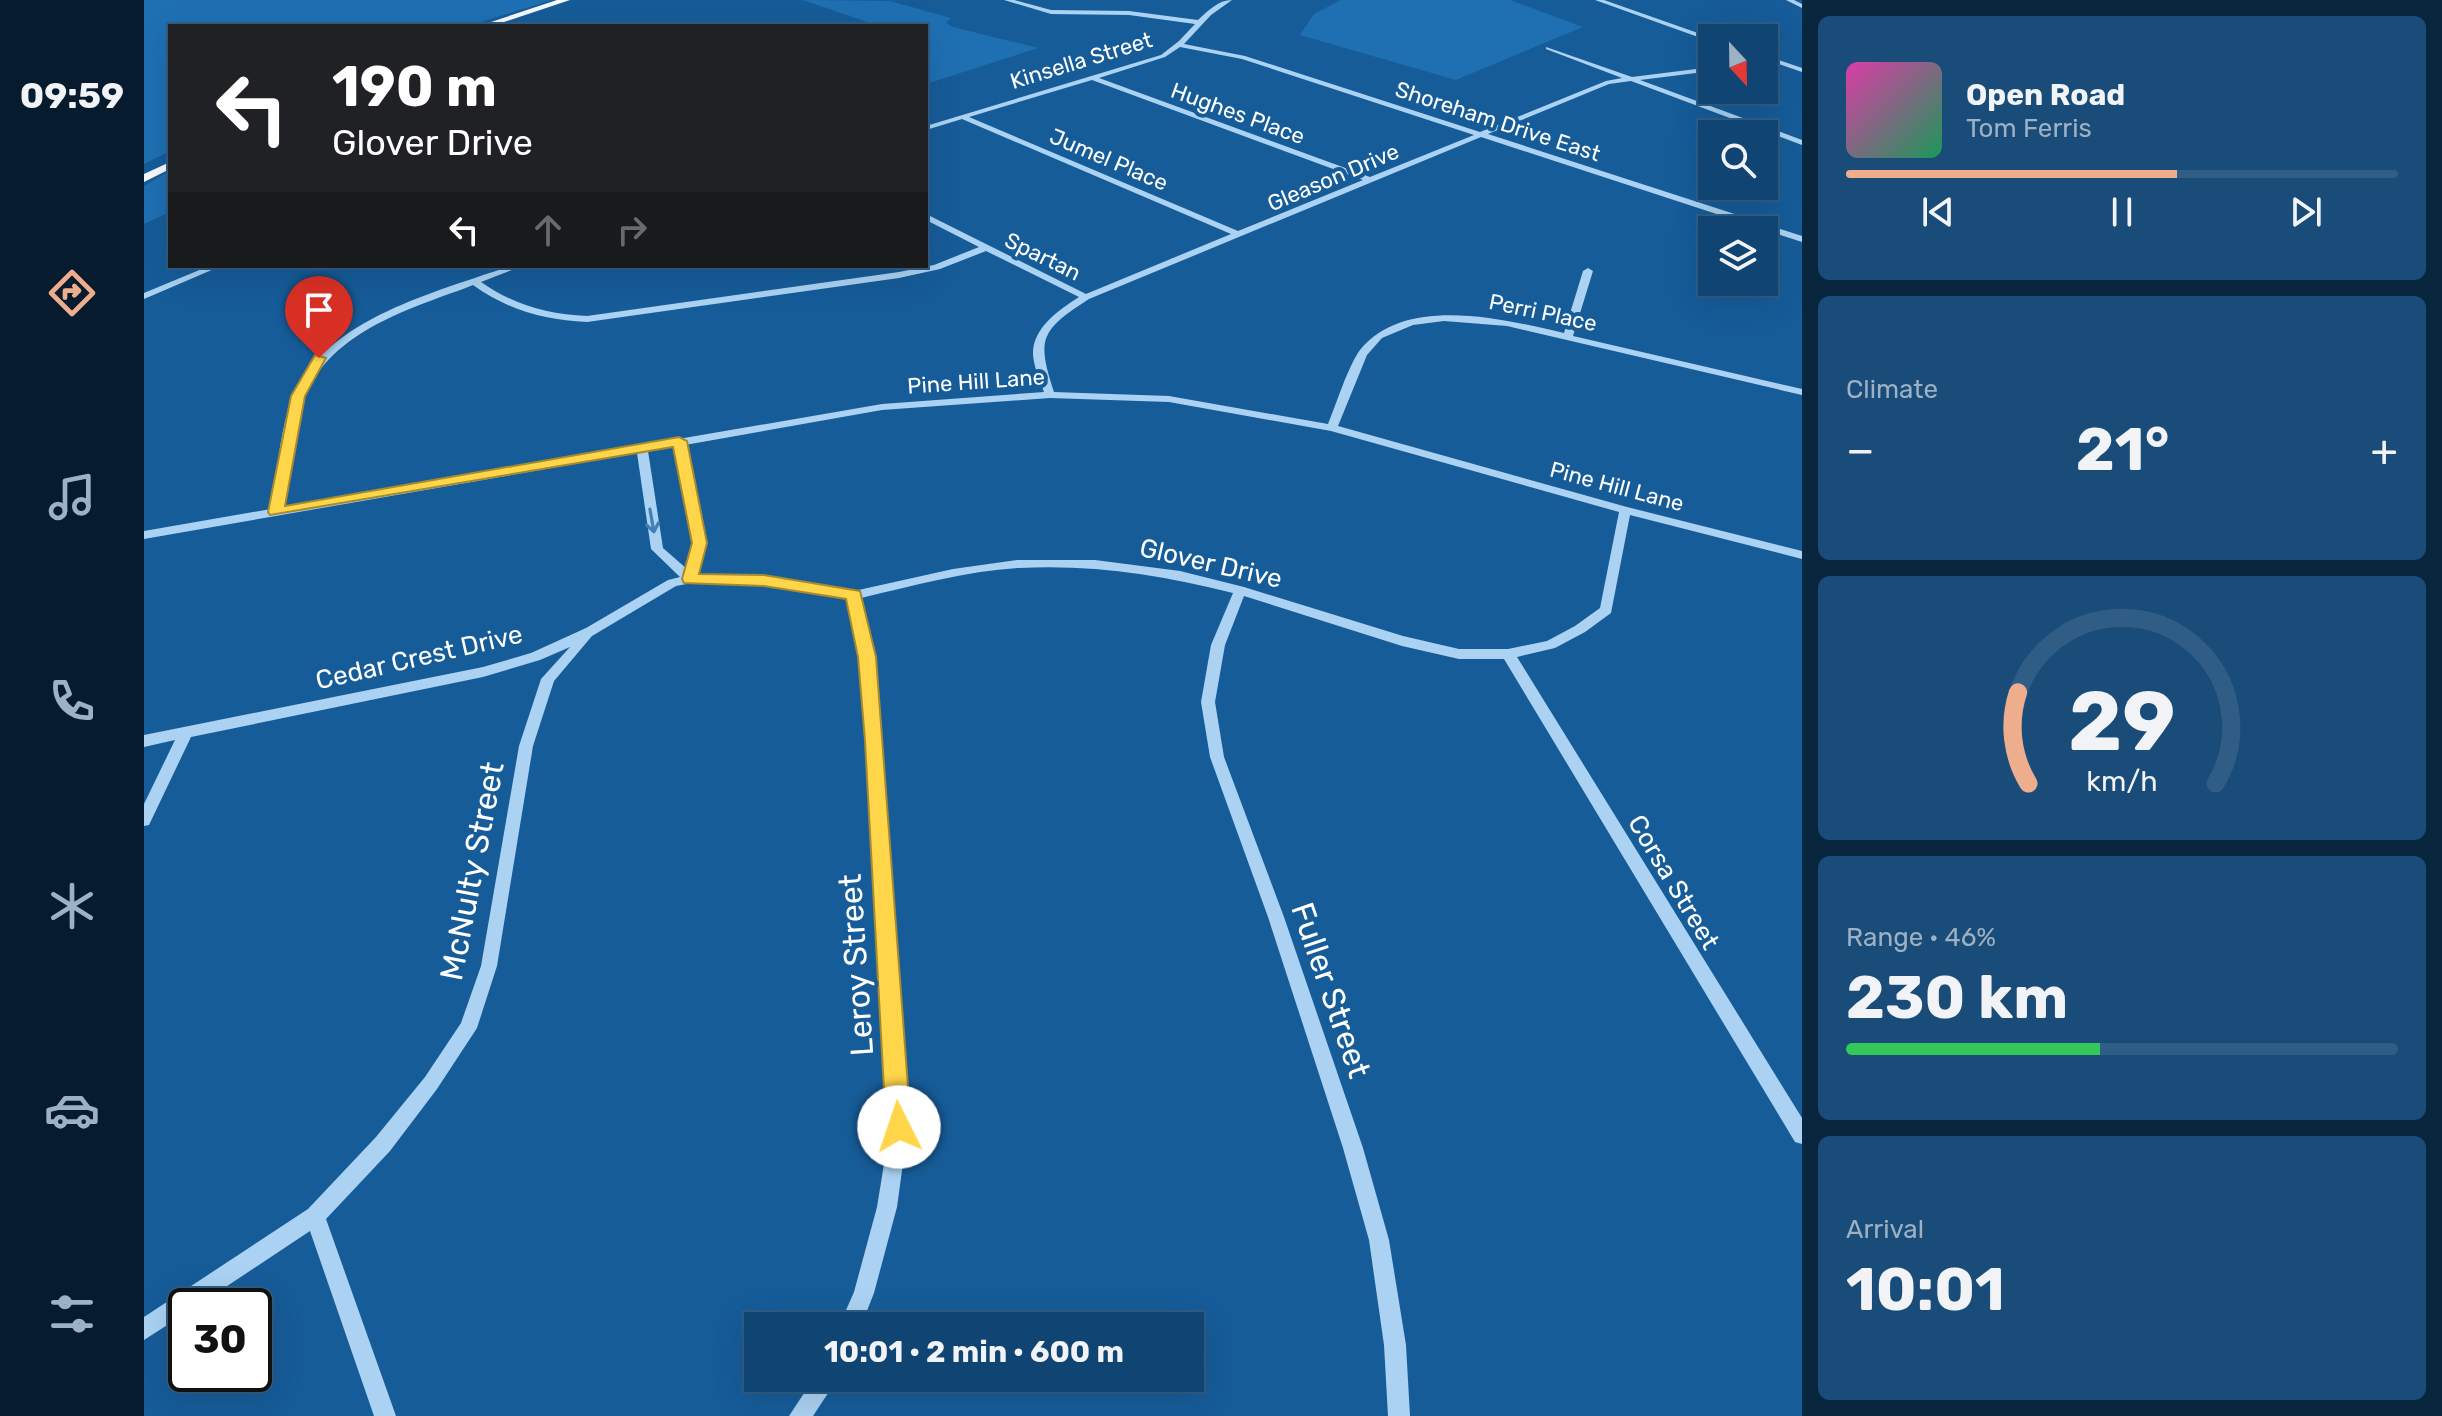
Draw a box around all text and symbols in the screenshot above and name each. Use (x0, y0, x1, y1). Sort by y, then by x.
north arrow (1698, 24, 1778, 104)
map controls (1698, 24, 1778, 296)
street label: Kinsella Street (1007, 26, 1156, 95)
text: 190 m (332, 54, 497, 120)
icon: left (200, 56, 304, 160)
text: 09:59 (20, 74, 124, 117)
street label: Shoreham Drive East (1392, 76, 1604, 168)
street label: Hughes Place (1167, 77, 1308, 150)
text: Open Road (1966, 77, 2125, 113)
text: Tom Ferris (1966, 113, 2092, 144)
button: search (1698, 120, 1778, 200)
text: Glover Drive (332, 121, 533, 164)
street label: Jumel Place (1046, 122, 1172, 196)
street label: Gleason Drive (1263, 138, 1403, 217)
icon: previous (1916, 190, 1960, 234)
icon: pause (2100, 190, 2144, 234)
icon: next (2284, 190, 2328, 234)
icon: left (442, 208, 486, 252)
icon: ahead (526, 208, 570, 252)
icon: right (610, 208, 654, 252)
button: layers (1698, 216, 1778, 296)
street label: Spartan (1000, 226, 1085, 286)
icon: directions (44, 265, 100, 321)
pin (285, 276, 353, 358)
icon: arrive (297, 288, 341, 332)
street label: Perri Place (1486, 288, 1599, 337)
street label: Pine Hill Lane (906, 363, 1046, 400)
text: Climate (1846, 374, 1938, 405)
text: 21° (2076, 414, 2169, 485)
text: − (1846, 424, 1875, 476)
text: + (2371, 424, 2398, 476)
street label: Pine Hill Lane (1547, 456, 1687, 517)
icon: music (44, 469, 100, 525)
one-way arrow (645, 508, 660, 533)
street label: Glover Drive (1137, 532, 1285, 595)
street label: Cedar Crest Drive (313, 619, 526, 696)
text: 29 (2068, 672, 2176, 771)
icon: phone (44, 673, 100, 729)
street label: McNulty Street (432, 758, 512, 984)
text: km/h (2086, 764, 2158, 798)
street label: Corsa Street (1621, 809, 1726, 955)
street label: Leroy Street (831, 873, 881, 1057)
icon: climate (44, 878, 100, 934)
street label: Fuller Street (1283, 897, 1379, 1083)
text: Range · 46% (1846, 922, 1996, 953)
text: 230 km (1846, 962, 2068, 1033)
icon: car (44, 1082, 100, 1138)
position arrow (857, 1085, 941, 1169)
text: Arrival (1846, 1214, 1924, 1245)
text: 10:01 (1846, 1254, 2005, 1325)
icon: filters (44, 1286, 100, 1342)
speed limit sign: 30 (168, 1288, 272, 1392)
text: 10:01 · 2 min · 600 m (824, 1334, 1124, 1370)

